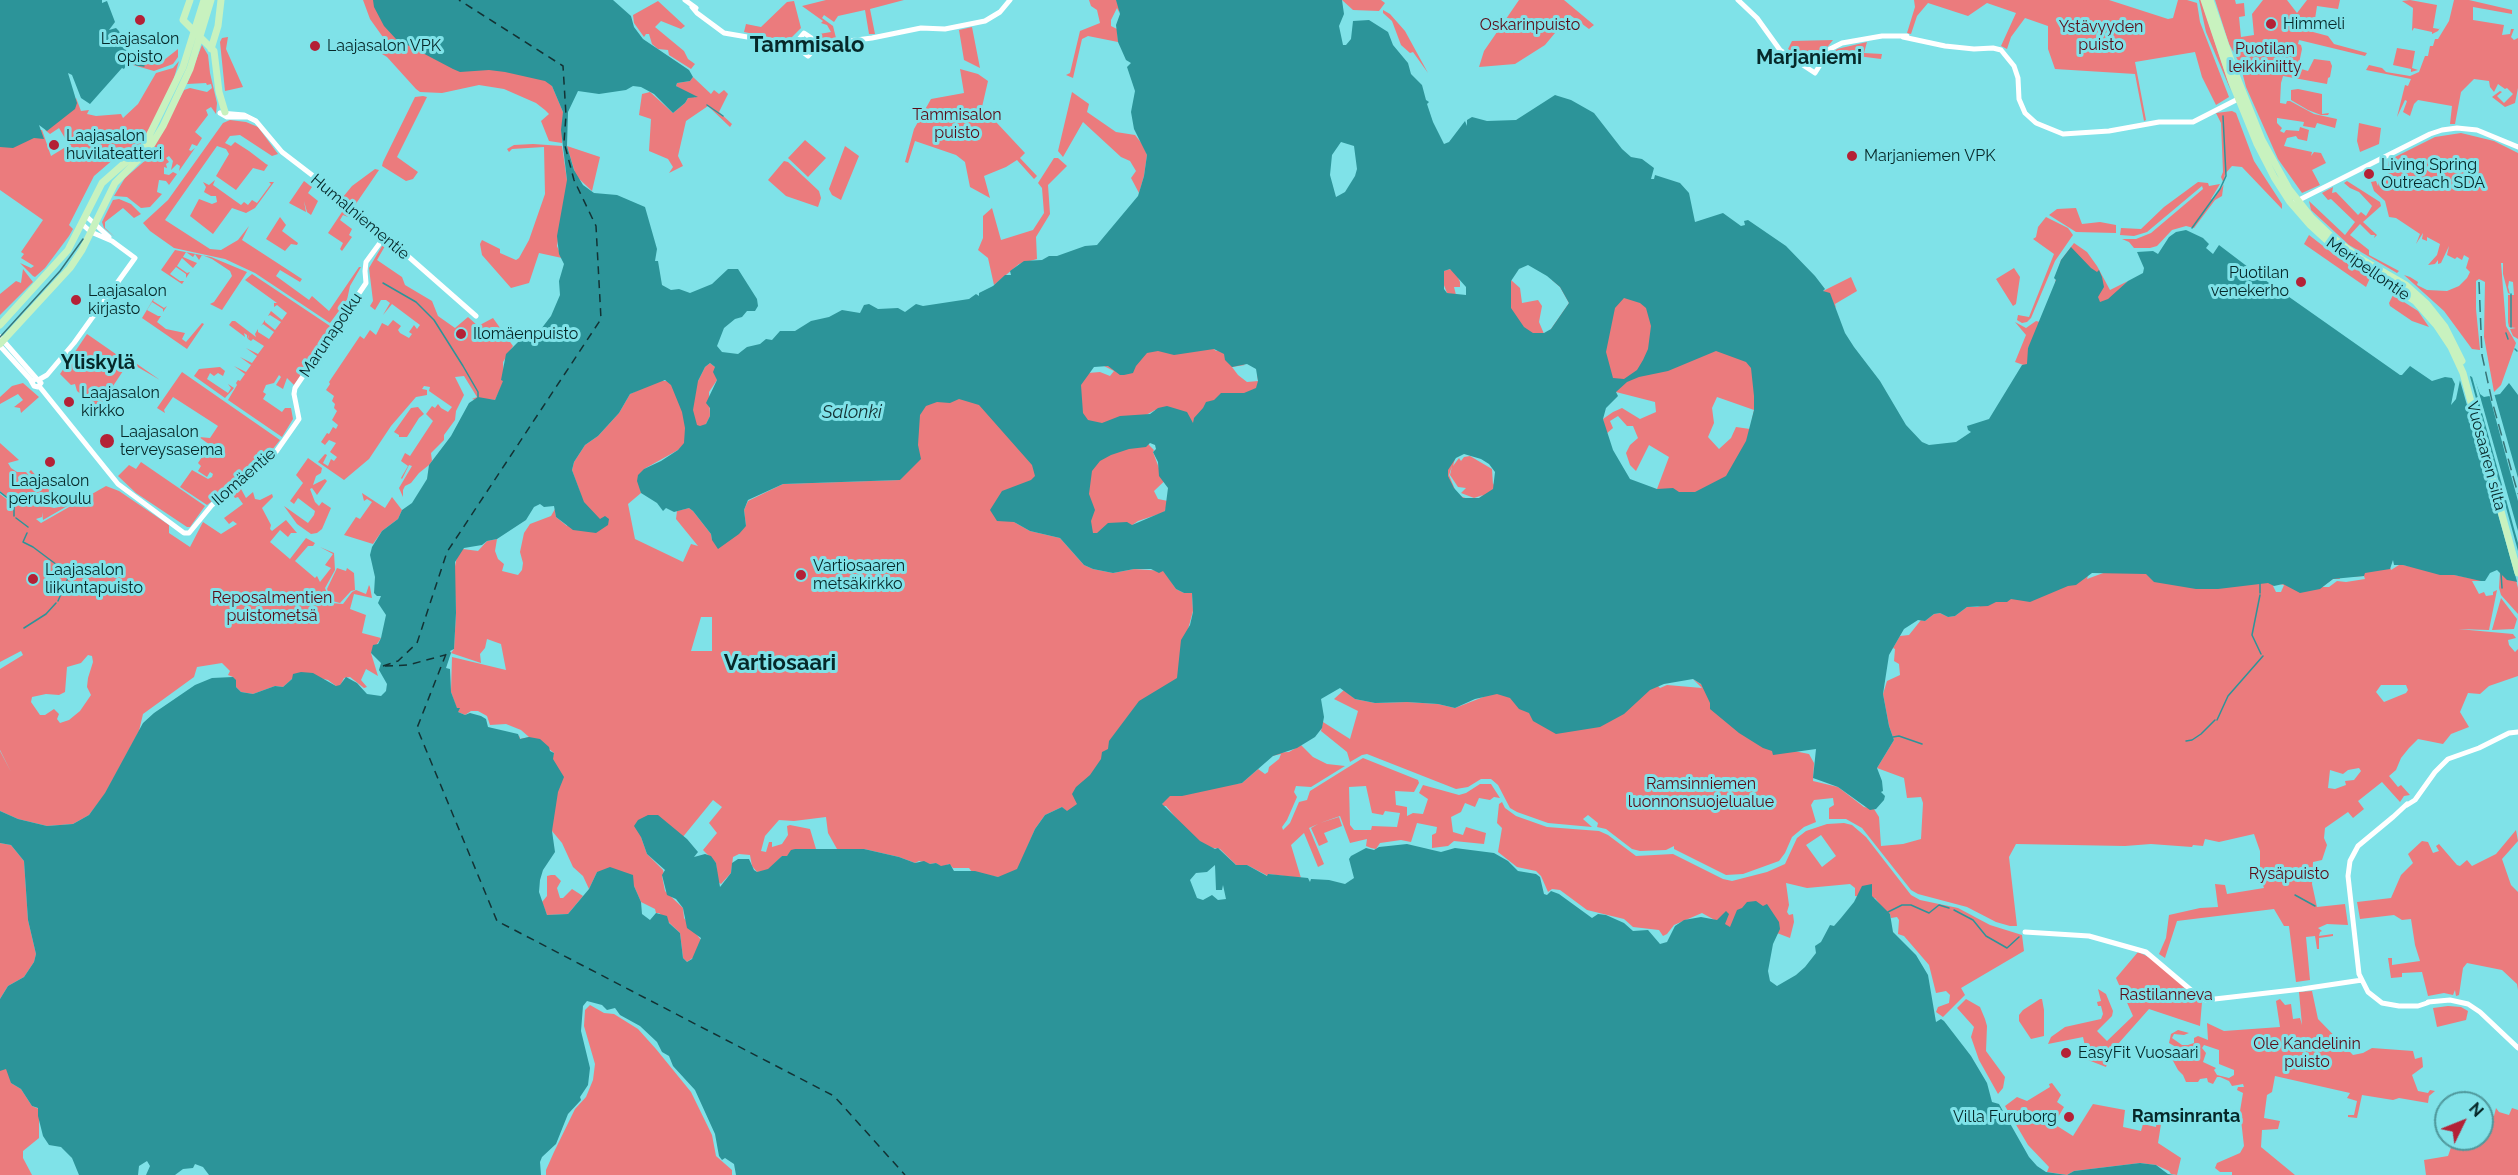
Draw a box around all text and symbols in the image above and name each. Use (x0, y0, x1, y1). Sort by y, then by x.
marker: Laajasalon opisto (133, 13, 147, 27)
place label: Himmeli (2283, 14, 2345, 34)
park label: Oskarinpuisto (1480, 15, 1580, 35)
park label: Ystävyyden puisto (2059, 17, 2143, 55)
marker: Himmeli (2264, 17, 2278, 31)
place label: Laajasalon opisto (101, 29, 179, 67)
district label: Tammisalo (750, 32, 864, 58)
place label: Laajasalon VPK (327, 36, 441, 56)
marker: Laajasalon VPK (308, 39, 322, 53)
park label: Puotilan leikkiniitty (2228, 39, 2302, 77)
district label: Marjaniemi (1756, 46, 1862, 70)
park label: Tammisalon puisto (912, 105, 1002, 143)
place label: Laajasalon huvilateatteri (66, 126, 162, 164)
marker: Laajasalon huvilateatteri (47, 138, 61, 152)
place label: Marjaniemen VPK (1864, 146, 1995, 166)
marker: Marjaniemen VPK (1845, 149, 1859, 163)
place label: Living Spring Outreach SDA (2381, 155, 2485, 193)
marker: Living Spring Outreach SDA (2362, 167, 2376, 181)
street label: Humalniementie (307, 170, 413, 264)
street label: Meripellontie (2323, 233, 2413, 305)
place label: Puotilan venekerho (2211, 263, 2289, 301)
marker: Puotilan venekerho (2294, 275, 2308, 289)
place label: Laajasalon kirjasto (88, 281, 167, 319)
street label: Marunapolku (296, 289, 366, 381)
marker: Laajasalon kirjasto (69, 293, 83, 307)
place label: Ilomäenpuisto (473, 324, 578, 344)
marker: Ilomäenpuisto (454, 327, 468, 341)
district label: Yliskylä (61, 351, 135, 375)
place label: Laajasalon kirkko (81, 383, 160, 421)
marker: Laajasalon kirkko (62, 395, 76, 409)
street label: Vuosaaren silta (2462, 399, 2510, 513)
water label: Salonki (822, 402, 882, 424)
place label: Laajasalon terveysasema (120, 422, 223, 460)
marker: Laajasalon terveysasema (98, 432, 116, 450)
street label: Ilomäentie (208, 444, 280, 510)
marker: Laajasalon peruskoulu (43, 455, 57, 469)
place label: Laajasalon peruskoulu (8, 471, 92, 509)
place label: Vartiosaaren metsäkirkko (813, 556, 905, 594)
place label: Laajasalon liikuntapuisto (45, 560, 143, 598)
marker: Vartiosaaren metsäkirkko (794, 568, 808, 582)
marker: Laajasalon liikuntapuisto (26, 572, 40, 586)
park label: Reposalmentien puistometsä (212, 588, 332, 626)
district label: Vartiosaari (724, 650, 836, 676)
park label: Ramsinniemen luonnonsuojelualue (1628, 774, 1774, 812)
park label: Rysäpuisto (2249, 864, 2329, 884)
park label: Rastilanneva (2119, 985, 2213, 1005)
park label: Ole Kandelinin puisto (2253, 1034, 2361, 1072)
place label: EasyFit Vuosaari (2078, 1043, 2199, 1063)
marker: EasyFit Vuosaari (2059, 1046, 2073, 1060)
north arrow (2434, 1091, 2494, 1151)
text: N (2465, 1099, 2487, 1121)
district label: Ramsinranta (2132, 1106, 2240, 1128)
place label: Villa Furuborg (1953, 1107, 2057, 1127)
marker: Villa Furuborg (2062, 1110, 2076, 1124)

